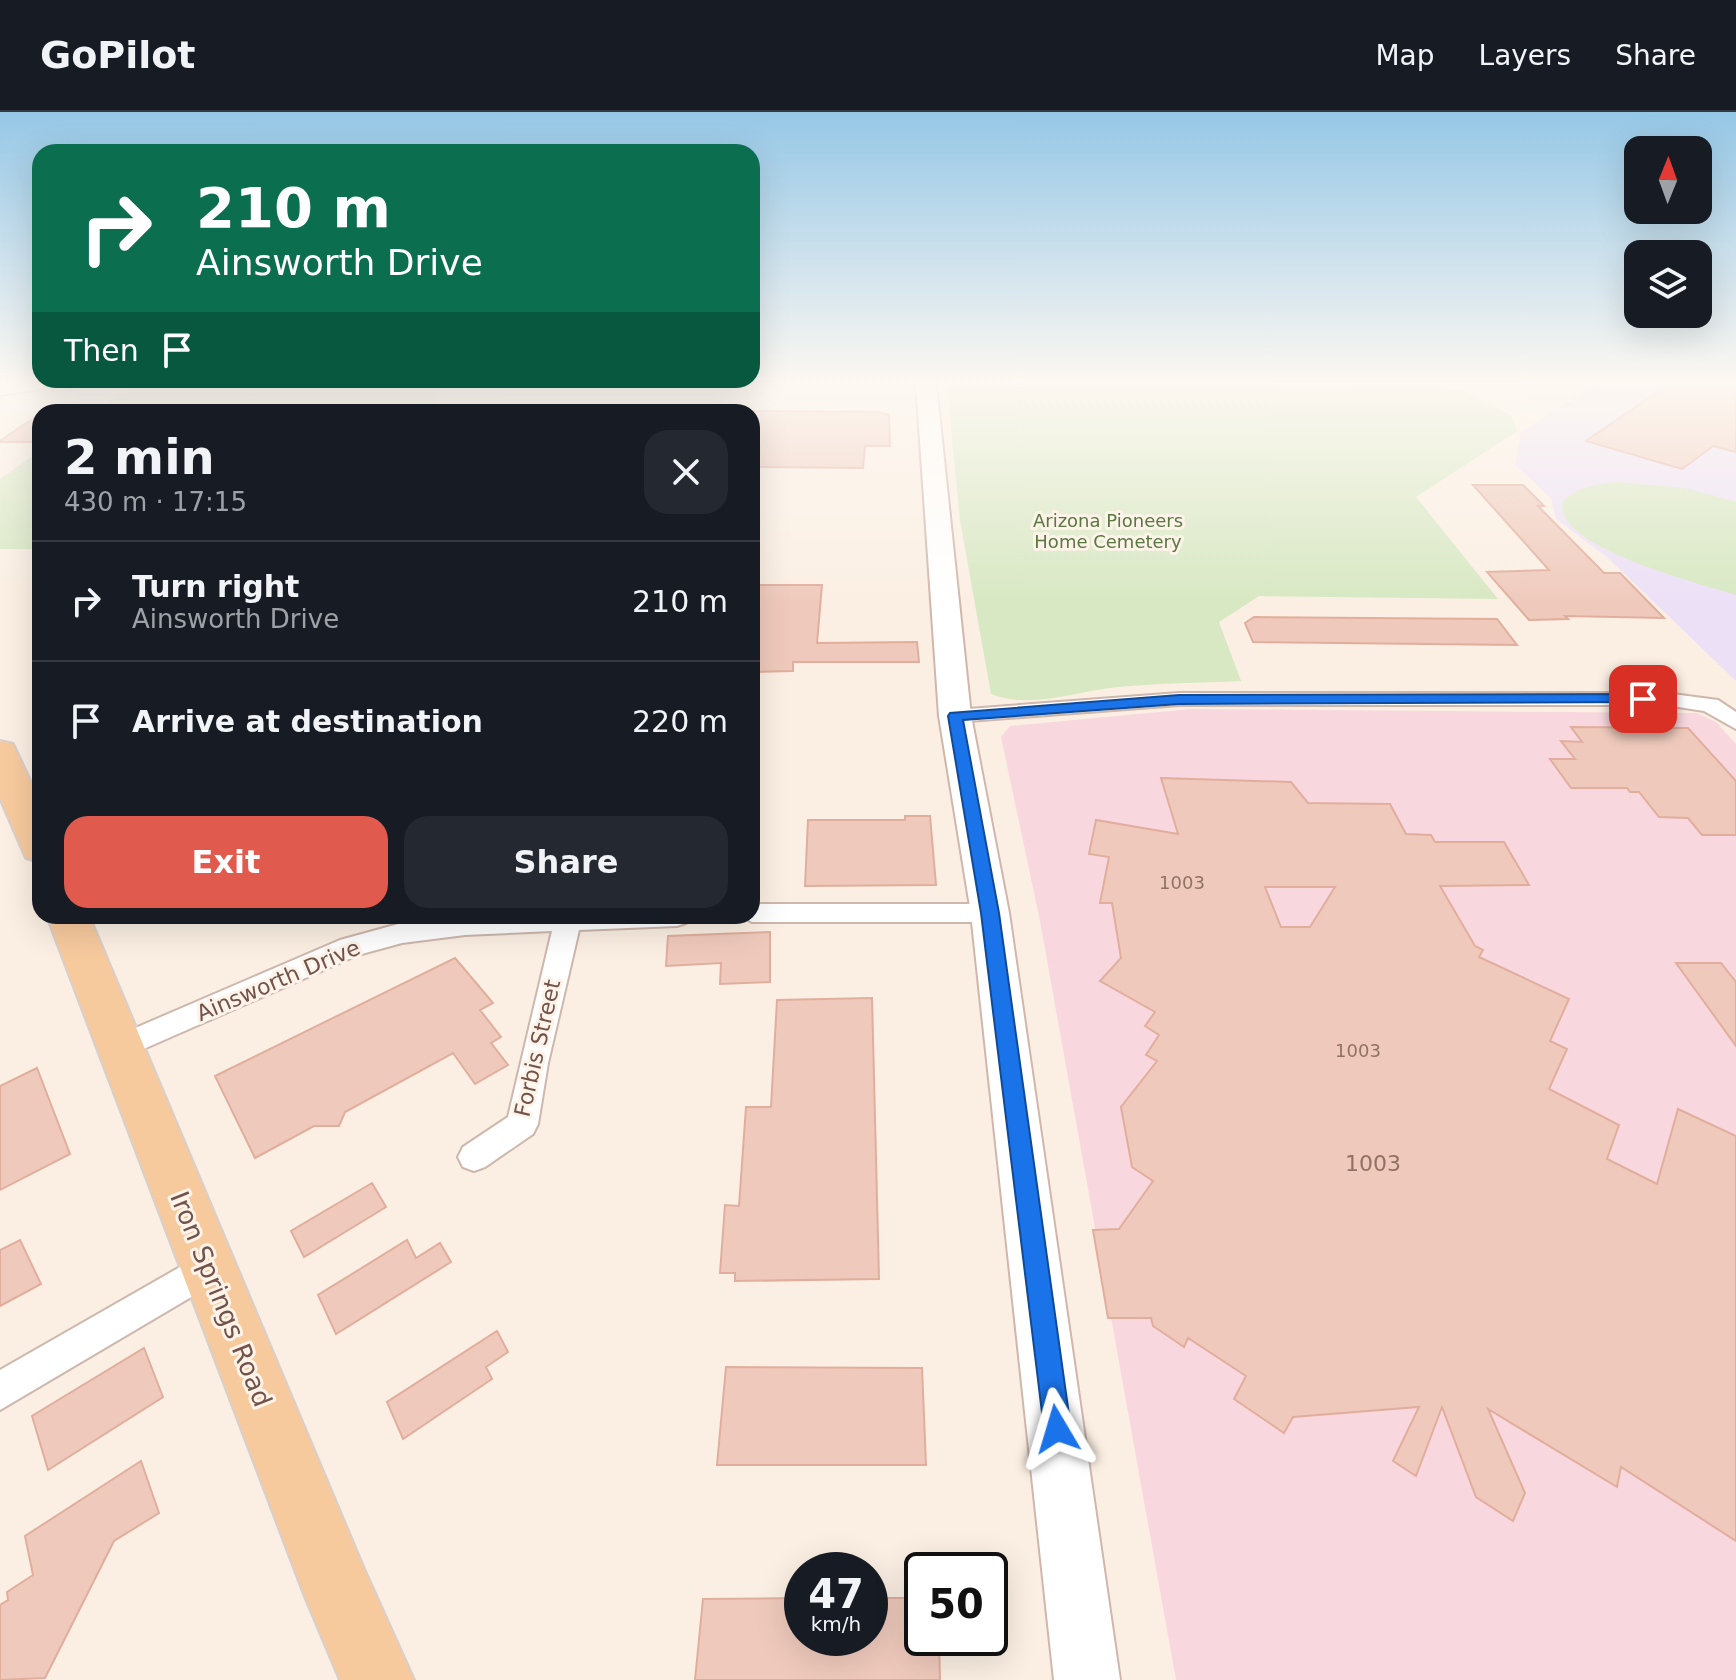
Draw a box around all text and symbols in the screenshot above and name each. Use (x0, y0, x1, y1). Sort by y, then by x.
text: GoPilot (40, 33, 195, 77)
text: Map (1375, 39, 1435, 72)
text: Layers (1479, 39, 1571, 72)
text: Share (1615, 39, 1696, 72)
north arrow (1624, 136, 1712, 224)
map controls (1624, 136, 1712, 328)
text: 210 m (196, 175, 391, 240)
icon: right (64, 176, 168, 280)
button: layers (1624, 240, 1712, 328)
text: Ainsworth Drive (196, 242, 483, 283)
icon: arrive (155, 328, 199, 372)
text: Then (64, 333, 139, 368)
text: 2 min (64, 429, 215, 485)
button: close (644, 430, 728, 514)
text: 430 m · 17:15 (64, 487, 247, 517)
park label: Arizona Pioneers Home Cemetery (1033, 510, 1183, 552)
text: Turn right (132, 569, 299, 604)
icon: right (64, 579, 108, 623)
text: 210 m (632, 584, 728, 619)
text: Ainsworth Drive (132, 604, 339, 634)
pin (1609, 665, 1677, 733)
icon: arrive (1621, 677, 1665, 721)
icon: arrive (64, 699, 108, 743)
text: Arrive at destination (132, 704, 483, 739)
text: 220 m (632, 704, 728, 739)
button: Exit (64, 816, 388, 908)
button: Share (404, 816, 728, 908)
house number: 1003 (1159, 872, 1205, 893)
street label: Ainsworth Drive (193, 935, 364, 1026)
street label: Forbis Street (510, 977, 565, 1119)
house number: 1003 (1335, 1040, 1381, 1061)
house number: 1003 (1345, 1151, 1401, 1176)
street label: Iron Springs Road (164, 1187, 278, 1411)
position arrow (1015, 1387, 1099, 1471)
speed limit sign: 50 (904, 1552, 1008, 1656)
text: 47 (808, 1571, 864, 1617)
text: km/h (811, 1612, 861, 1636)

